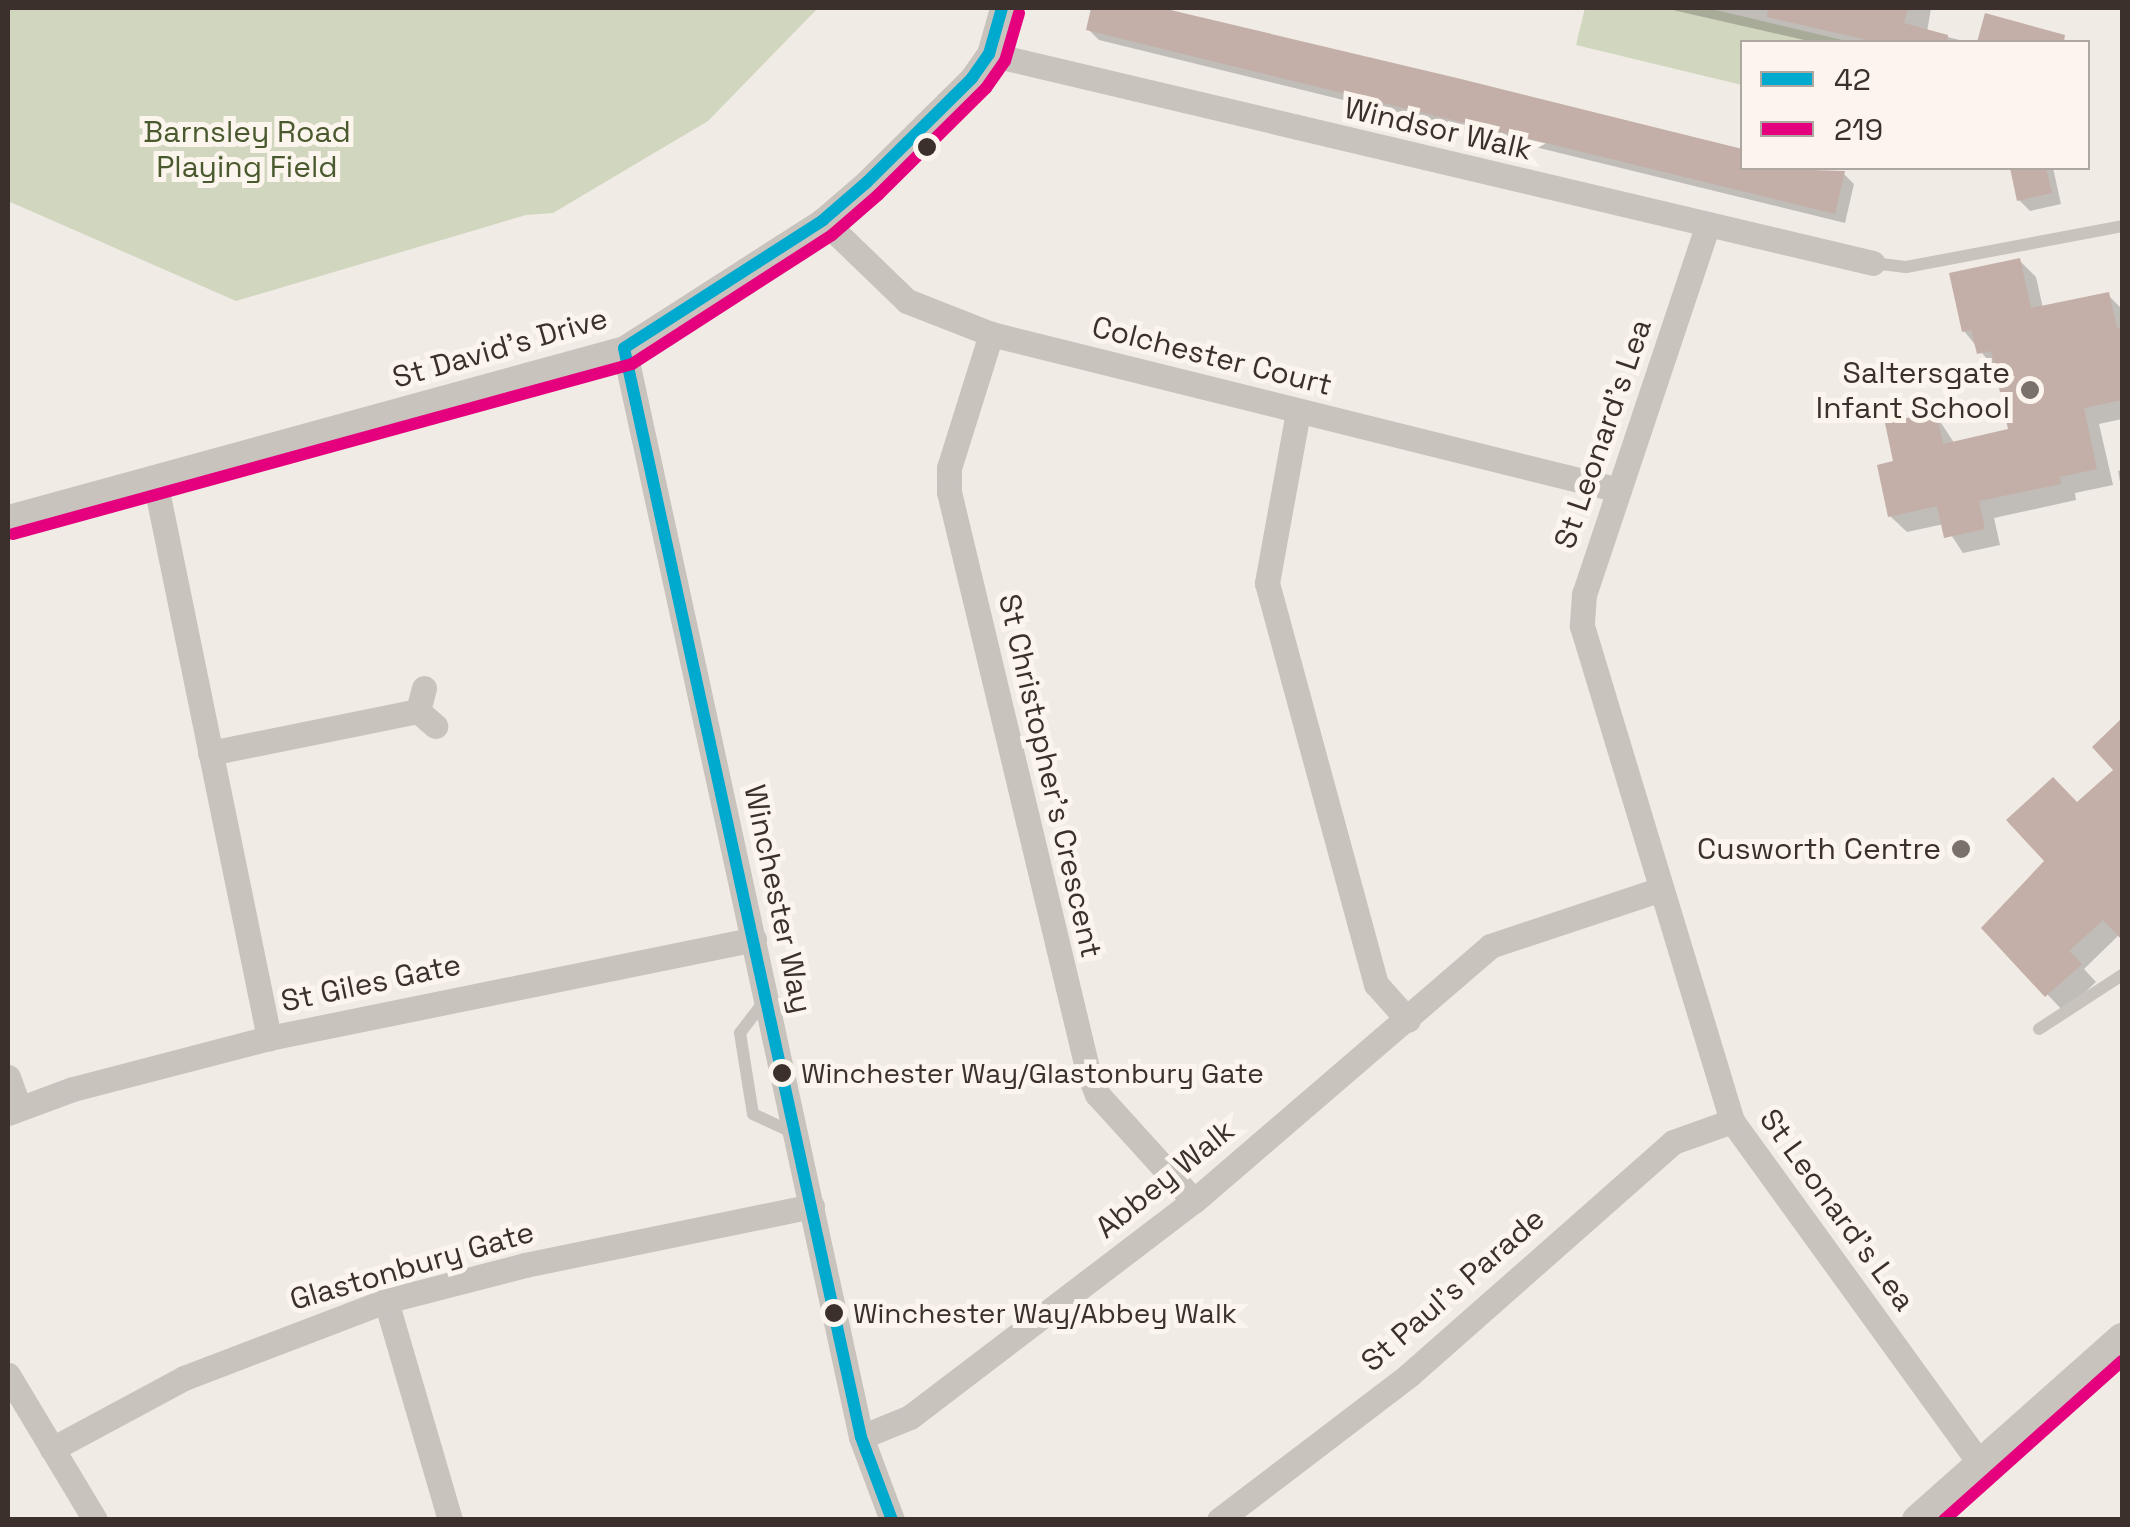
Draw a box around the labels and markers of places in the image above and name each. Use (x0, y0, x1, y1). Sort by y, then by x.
unlabelled marker (917, 137, 937, 157)
place label: Saltersgate Infant School (1816, 355, 2010, 426)
marker: Saltersgate Infant School (2019, 379, 2041, 401)
place label: Cusworth Centre (1697, 831, 1941, 867)
marker: Cusworth Centre (1950, 838, 1972, 860)
place label: Winchester Way/Glastonbury Gate (801, 1056, 1264, 1090)
marker: Winchester Way/Glastonbury Gate (772, 1063, 792, 1083)
place label: Winchester Way/Abbey Walk (853, 1296, 1237, 1330)
marker: Winchester Way/Abbey Walk (824, 1303, 844, 1323)

